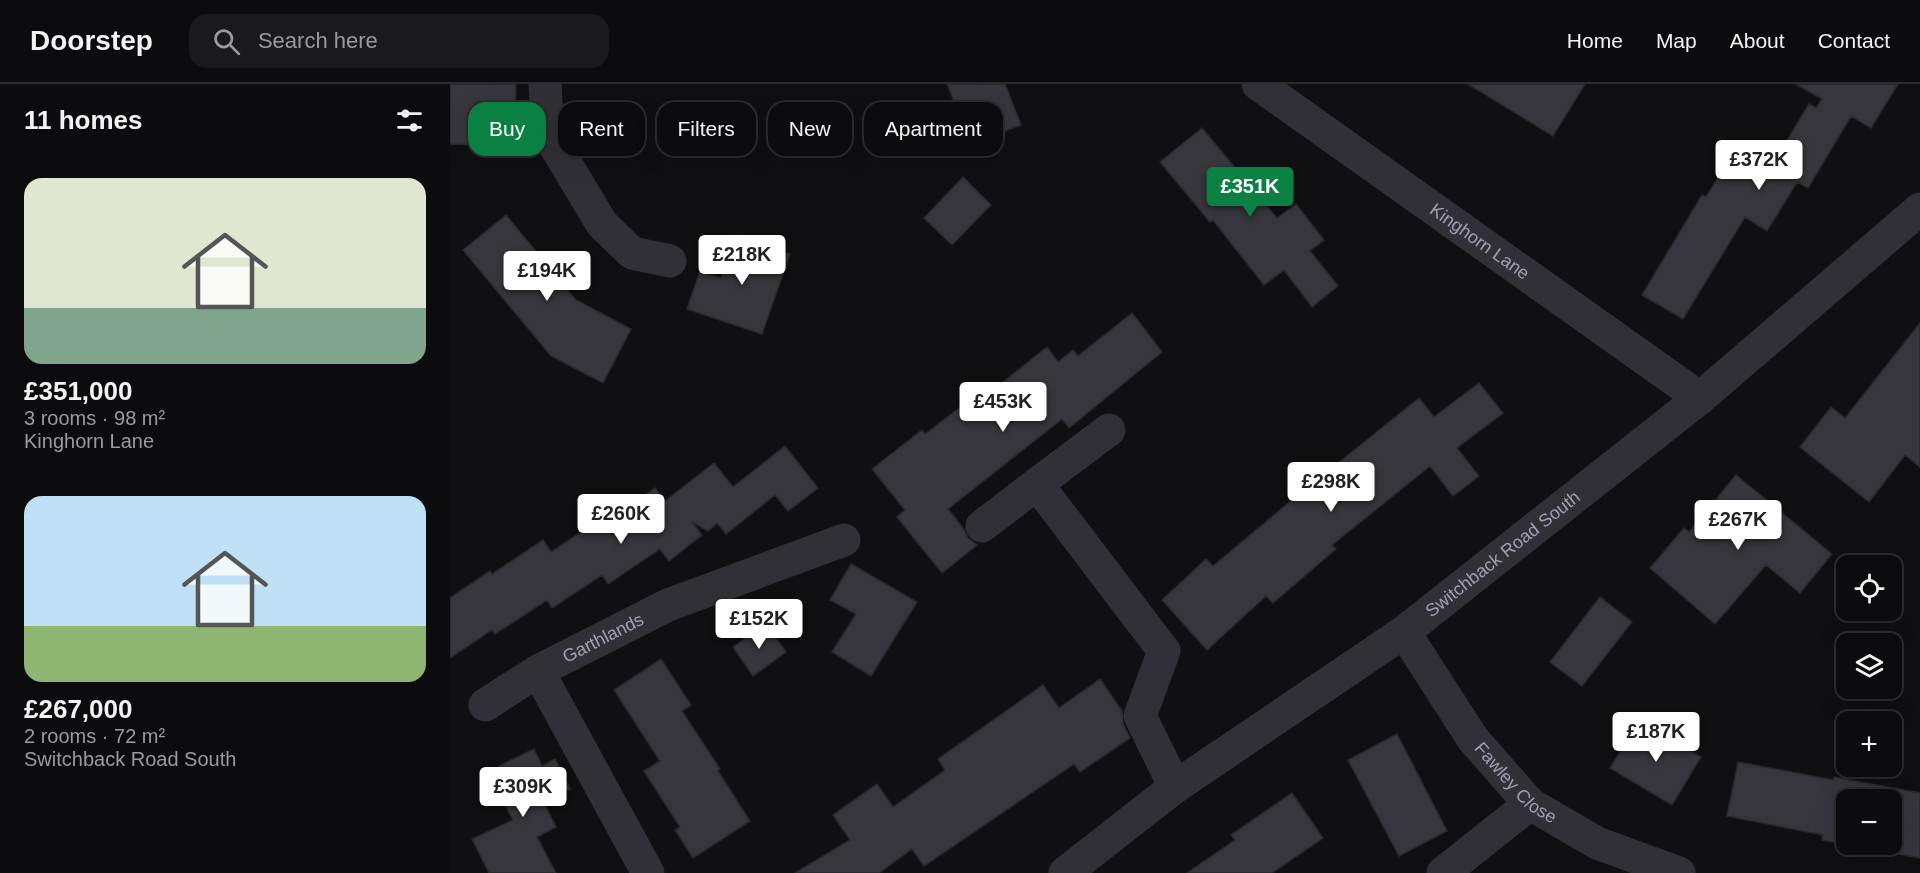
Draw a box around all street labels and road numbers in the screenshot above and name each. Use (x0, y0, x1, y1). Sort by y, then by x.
street label: Kinghorn Lane (1426, 199, 1533, 284)
street label: Switchback Road South (1422, 487, 1584, 621)
street label: Garthlands (559, 609, 647, 667)
street label: Fawley Close (1471, 738, 1560, 827)

